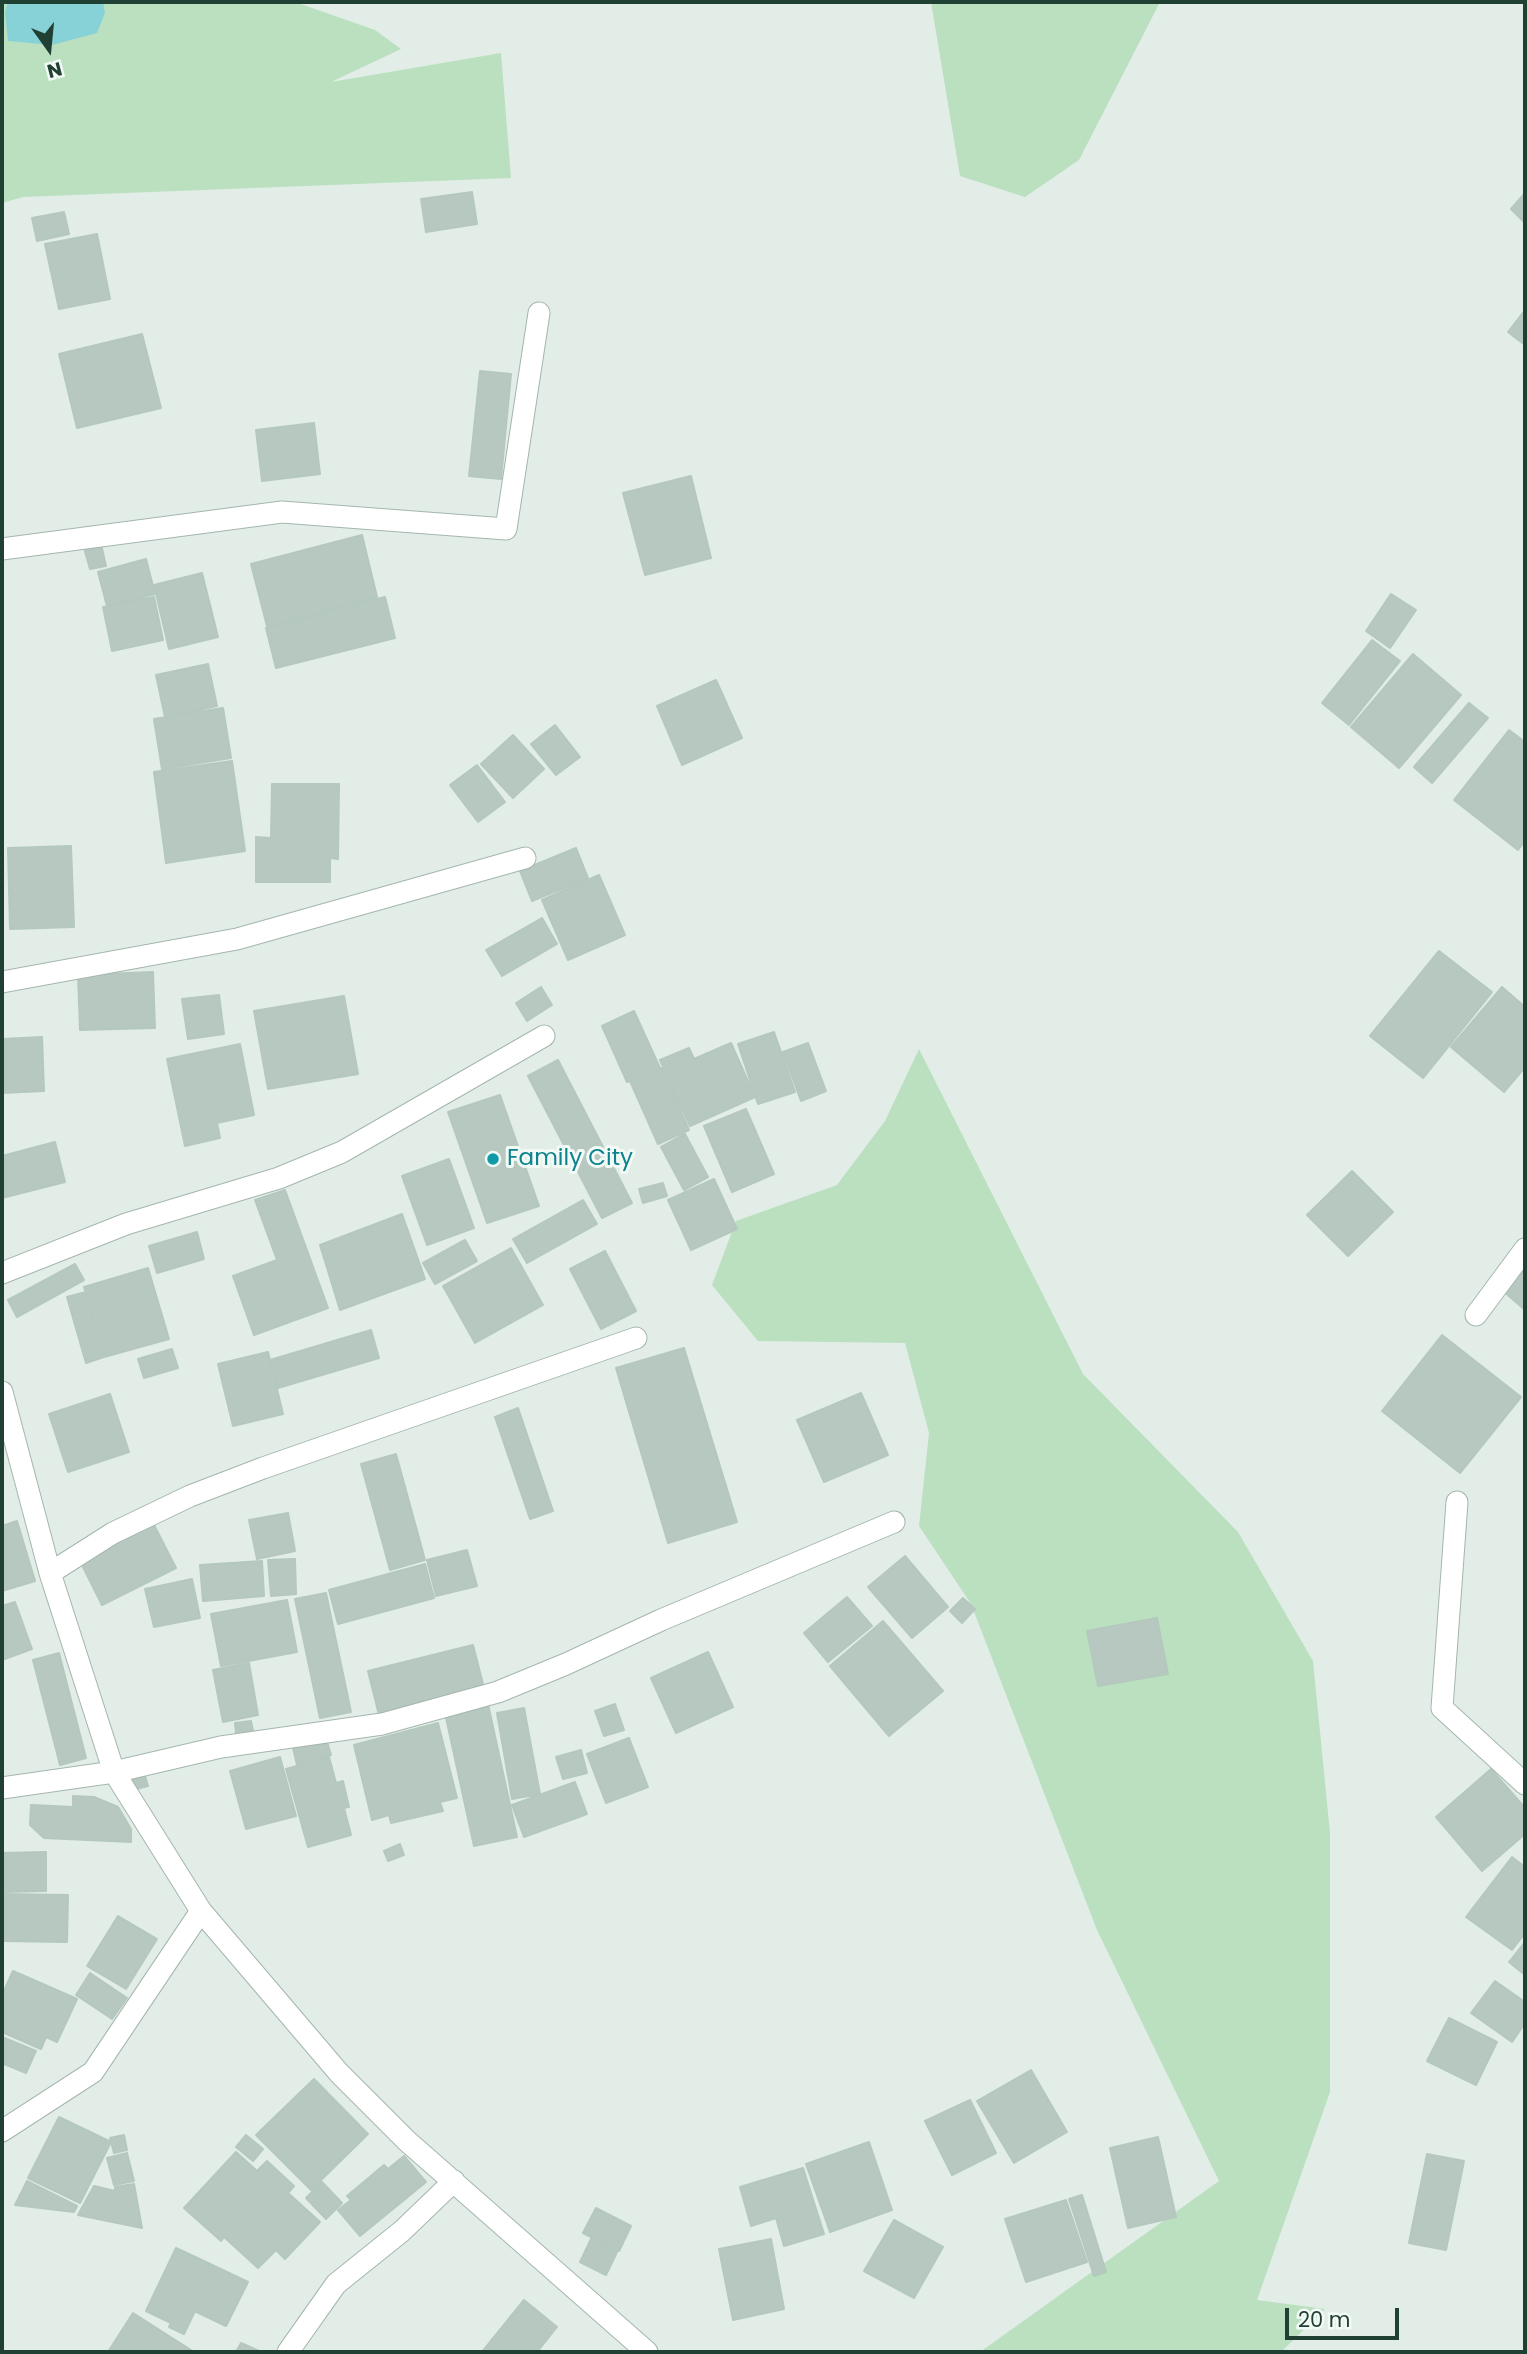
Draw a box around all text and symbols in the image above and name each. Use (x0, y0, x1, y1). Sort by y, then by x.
north arrow (14, 14, 84, 84)
text: N (44, 55, 65, 85)
place label: Family City (507, 1145, 633, 1173)
marker: Family City (485, 1151, 501, 1167)
scale bar (1289, 2294, 1403, 2338)
text: 20 m (1298, 2305, 1351, 2334)

